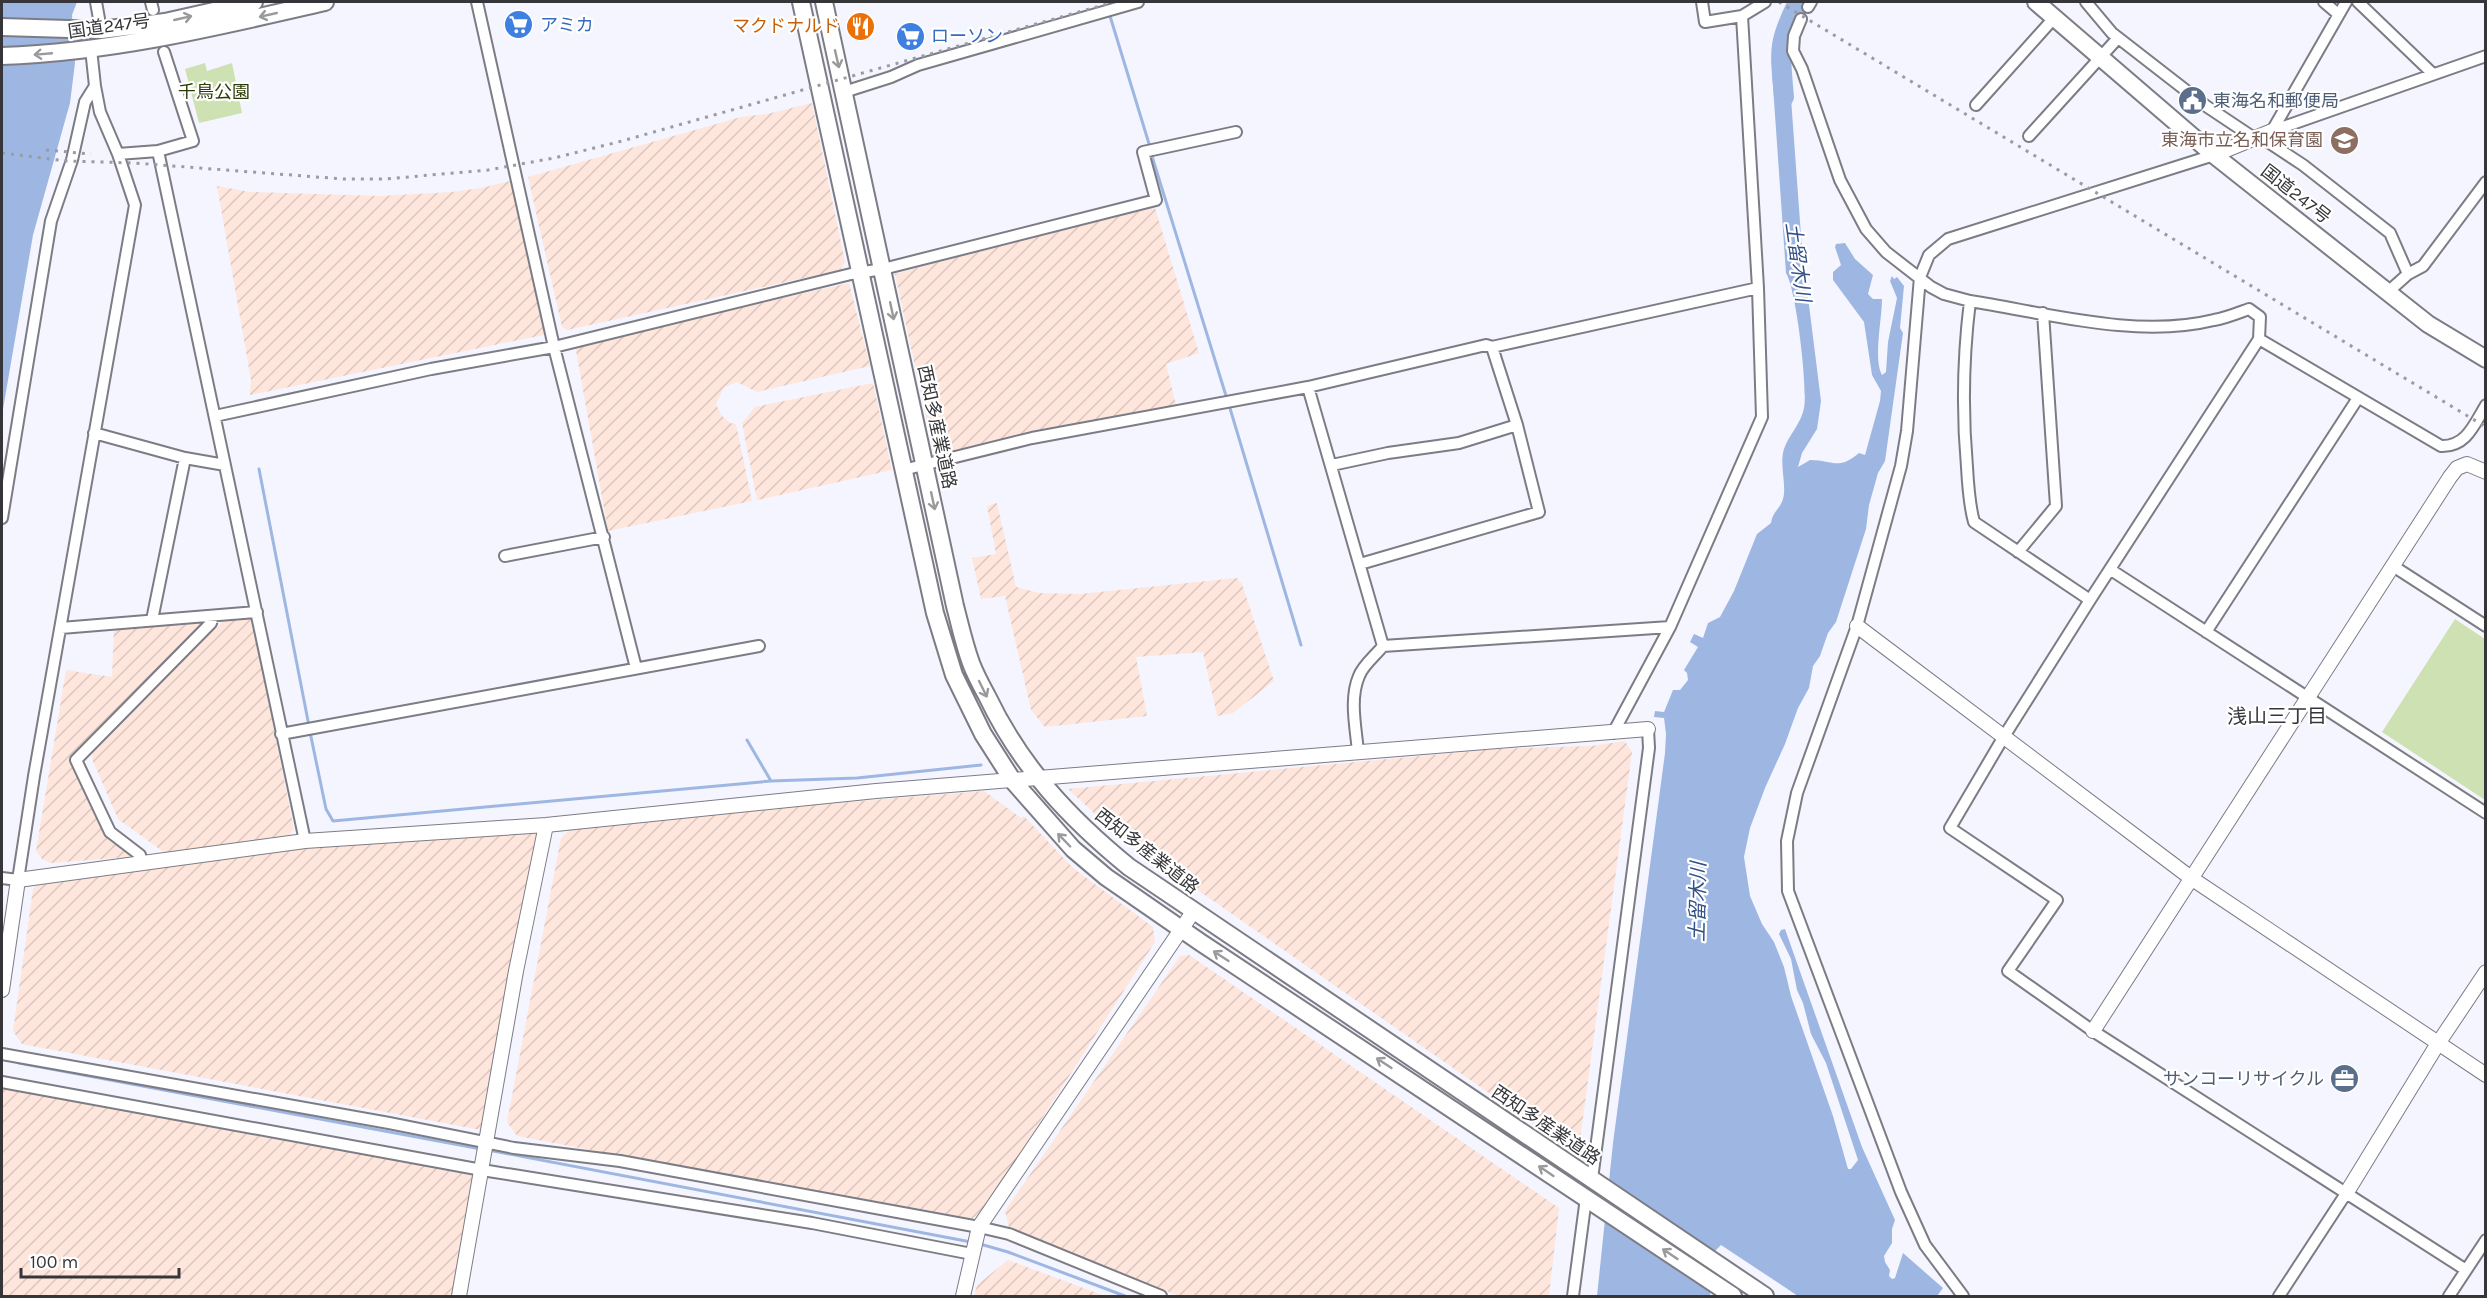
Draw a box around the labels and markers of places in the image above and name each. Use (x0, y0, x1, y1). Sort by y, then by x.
supermarket icon: アミカ (503, 9, 535, 41)
restaurant icon: マクドナルド (845, 10, 877, 42)
place label: アミカ (540, 14, 594, 36)
place label: マクドナルド (732, 15, 840, 37)
supermarket icon: ローソン (894, 20, 926, 52)
place label: ローソン (931, 25, 1003, 47)
public building icon: 東海名和郵便局 (2176, 85, 2208, 117)
place label: 東海名和郵便局 (2213, 90, 2339, 112)
school or university icon: 東海市立名和保育園 (2328, 124, 2360, 156)
place label: 東海市立名和保育園 (2161, 129, 2323, 151)
office icon: サンコーリサイクル (2329, 1063, 2361, 1095)
place label: サンコーリサイクル (2163, 1068, 2324, 1090)

